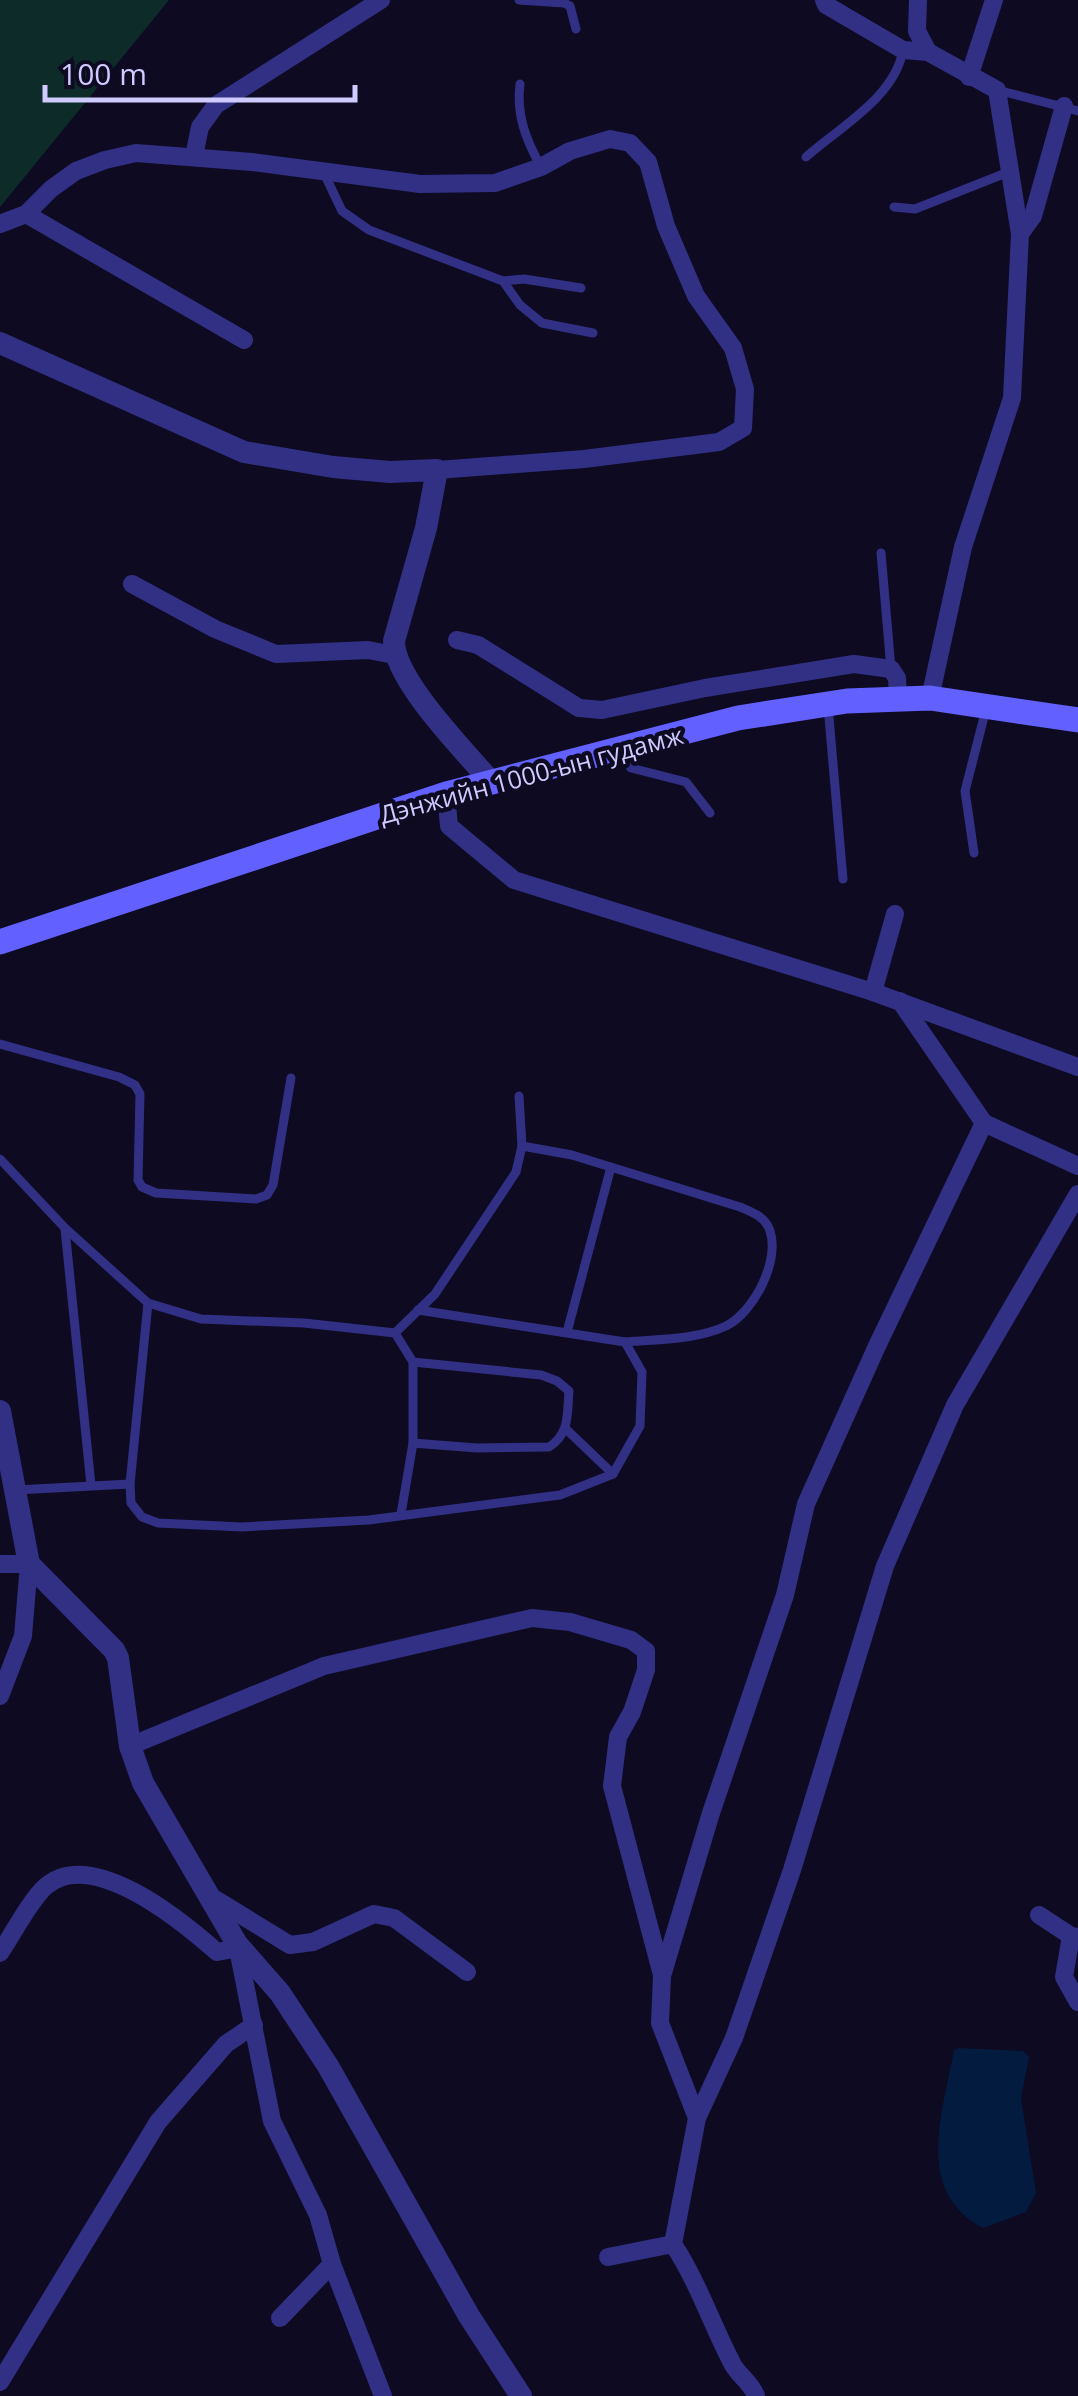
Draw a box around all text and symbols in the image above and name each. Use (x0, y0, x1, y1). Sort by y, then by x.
scale bar (45, 40, 355, 102)
text: 100 m (60, 53, 147, 94)
street label: Дэнжийн 1000-ын гудамж (376, 717, 687, 831)

